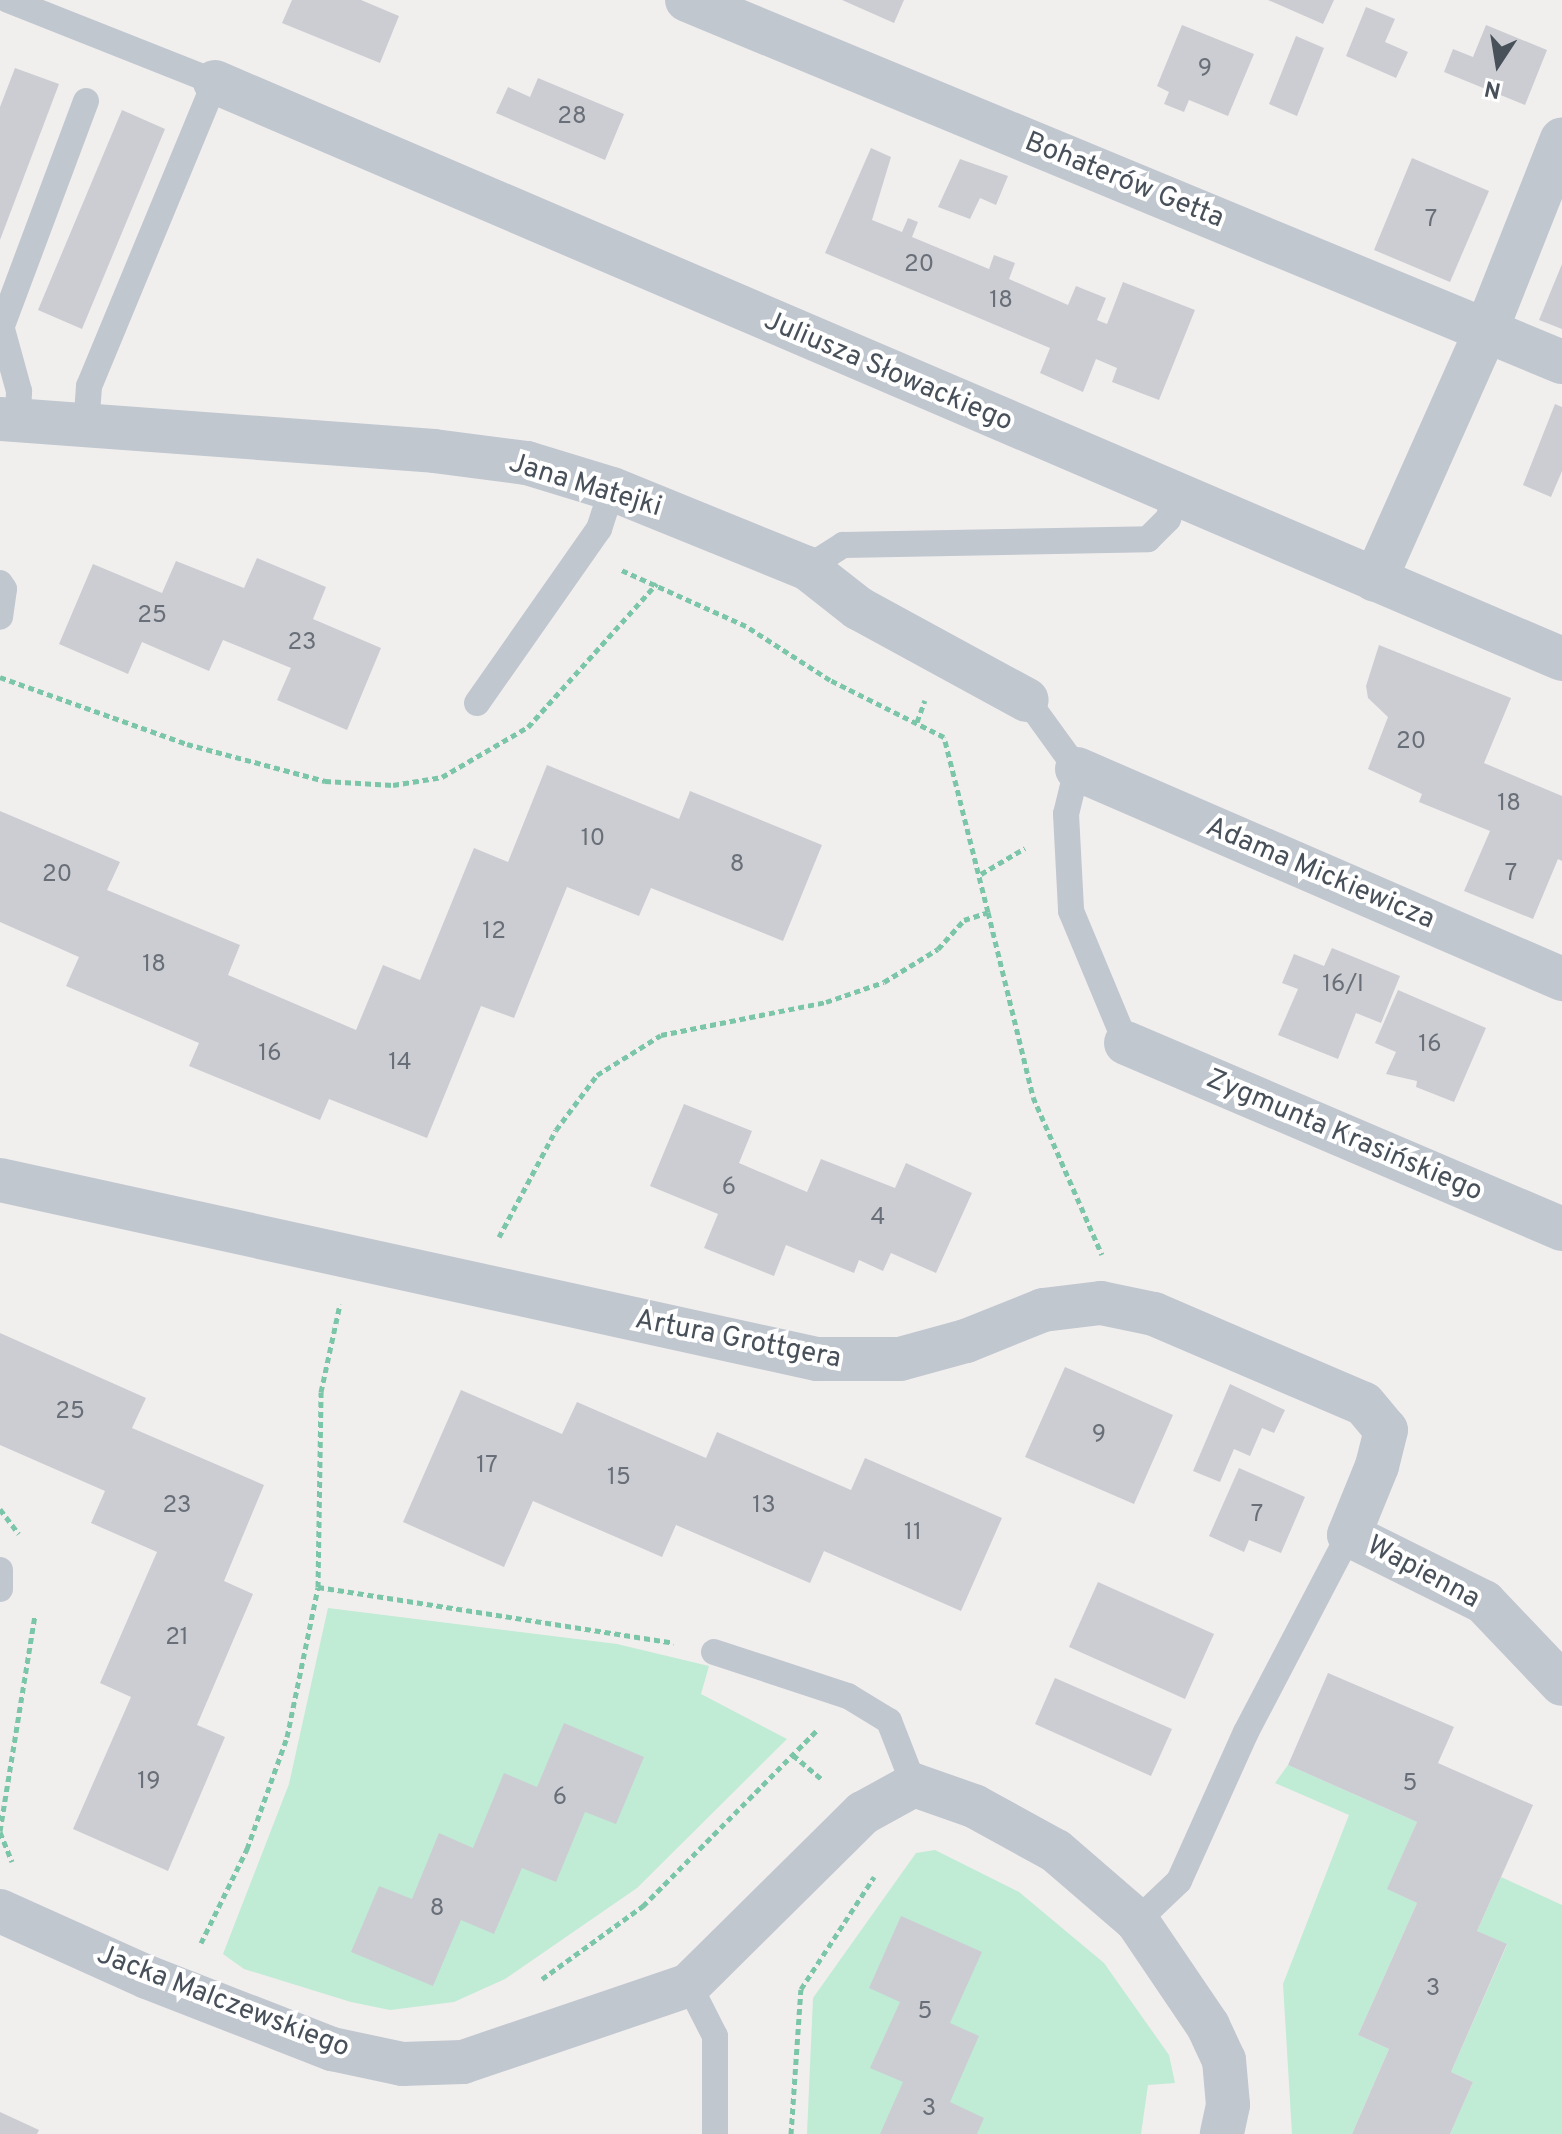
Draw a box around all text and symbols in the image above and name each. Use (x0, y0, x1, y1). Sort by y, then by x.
north arrow (1458, 24, 1538, 104)
house number: 9 (1198, 56, 1212, 84)
text: N (1482, 73, 1503, 103)
house number: 28 (557, 104, 587, 132)
street label: Bohaterów Getta (1020, 126, 1228, 236)
house number: 7 (1425, 207, 1437, 235)
house number: 20 (904, 252, 934, 280)
house number: 18 (989, 288, 1013, 316)
street label: Juliusza Słowackiego (759, 304, 1017, 440)
street label: Jana Matejki (505, 447, 665, 525)
house number: 25 (137, 603, 167, 631)
house number: 23 (287, 630, 317, 658)
house number: 20 (1396, 729, 1426, 757)
house number: 18 (1497, 791, 1521, 819)
street label: Adama Mickiewicza (1201, 811, 1439, 937)
house number: 10 (581, 826, 605, 854)
house number: 8 (730, 852, 744, 880)
house number: 7 (1505, 861, 1517, 889)
house number: 20 (42, 862, 72, 890)
house number: 12 (482, 919, 506, 947)
house number: 18 (142, 952, 166, 980)
house number: 16/I (1322, 972, 1364, 1000)
house number: 16 (1418, 1032, 1442, 1060)
house number: 16 (258, 1041, 282, 1069)
house number: 14 (388, 1050, 412, 1078)
street label: Zygmunta Krasińskiego (1201, 1063, 1487, 1209)
house number: 6 (722, 1175, 736, 1203)
house number: 4 (871, 1205, 885, 1233)
street label: Artura Grottgera (632, 1304, 844, 1376)
house number: 25 (55, 1399, 85, 1427)
house number: 9 (1092, 1422, 1106, 1450)
house number: 17 (476, 1453, 498, 1481)
house number: 15 (607, 1465, 631, 1493)
house number: 23 (162, 1493, 192, 1521)
house number: 13 (752, 1493, 776, 1521)
house number: 7 (1251, 1502, 1263, 1530)
house number: 11 (904, 1520, 922, 1548)
street label: Wapienna (1361, 1529, 1485, 1617)
house number: 21 (165, 1625, 189, 1653)
house number: 19 (137, 1769, 161, 1797)
house number: 5 (1403, 1771, 1417, 1799)
house number: 6 (553, 1785, 567, 1813)
house number: 8 (430, 1896, 444, 1924)
street label: Jacka Malczewskiego (92, 1938, 354, 2066)
house number: 3 (1426, 1976, 1440, 2004)
house number: 5 (918, 1999, 932, 2027)
house number: 3 (922, 2096, 936, 2124)

